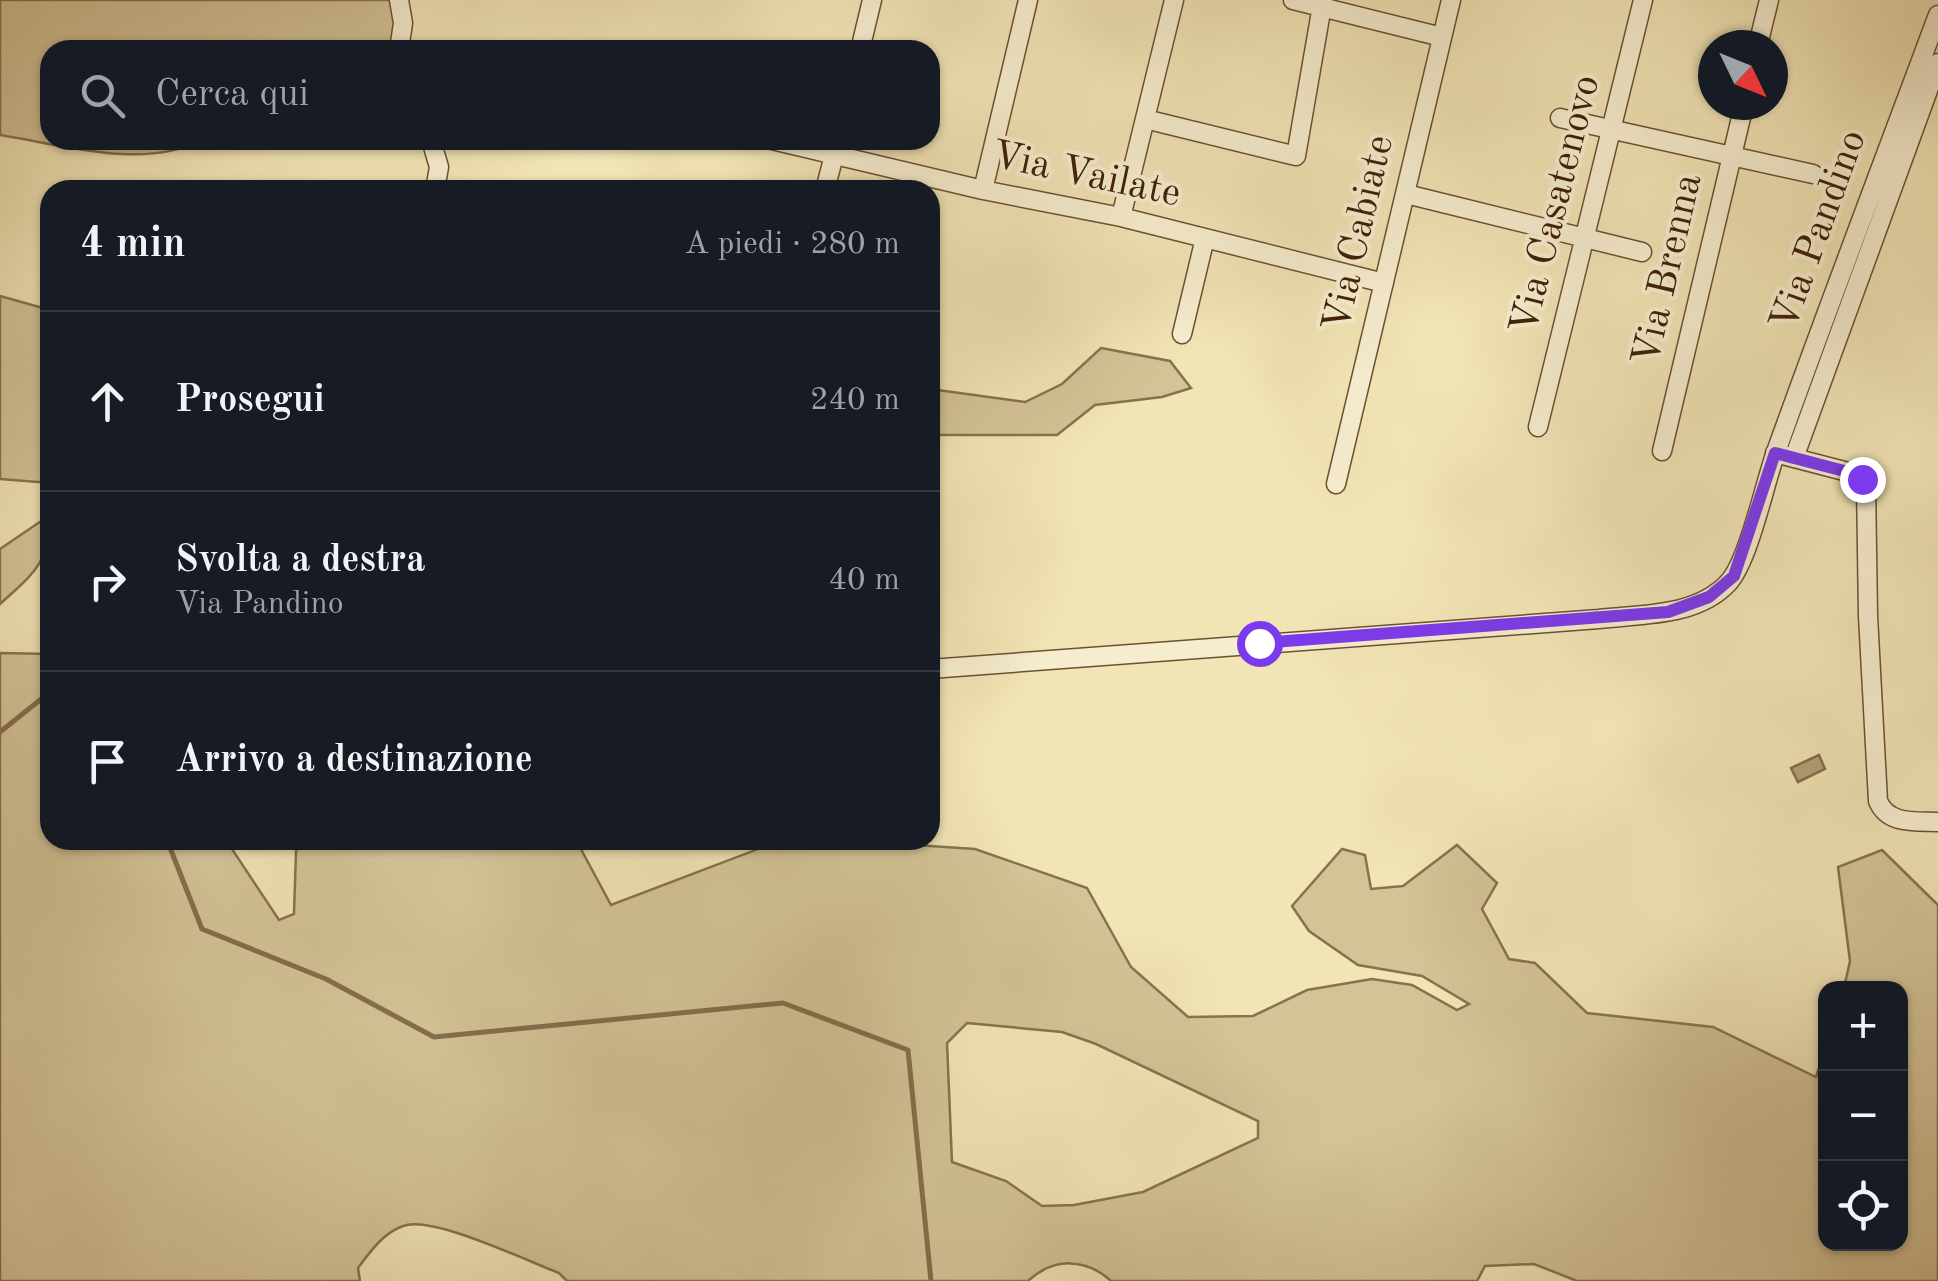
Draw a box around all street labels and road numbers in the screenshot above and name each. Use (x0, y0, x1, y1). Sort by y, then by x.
street label: Via Casatenovo (1505, 71, 1609, 339)
street label: Via Pandino (1765, 125, 1875, 337)
street label: Via Cabiate (1318, 132, 1402, 336)
street label: Via Vailate (988, 136, 1184, 216)
street label: Via Brenna (1627, 170, 1711, 370)

